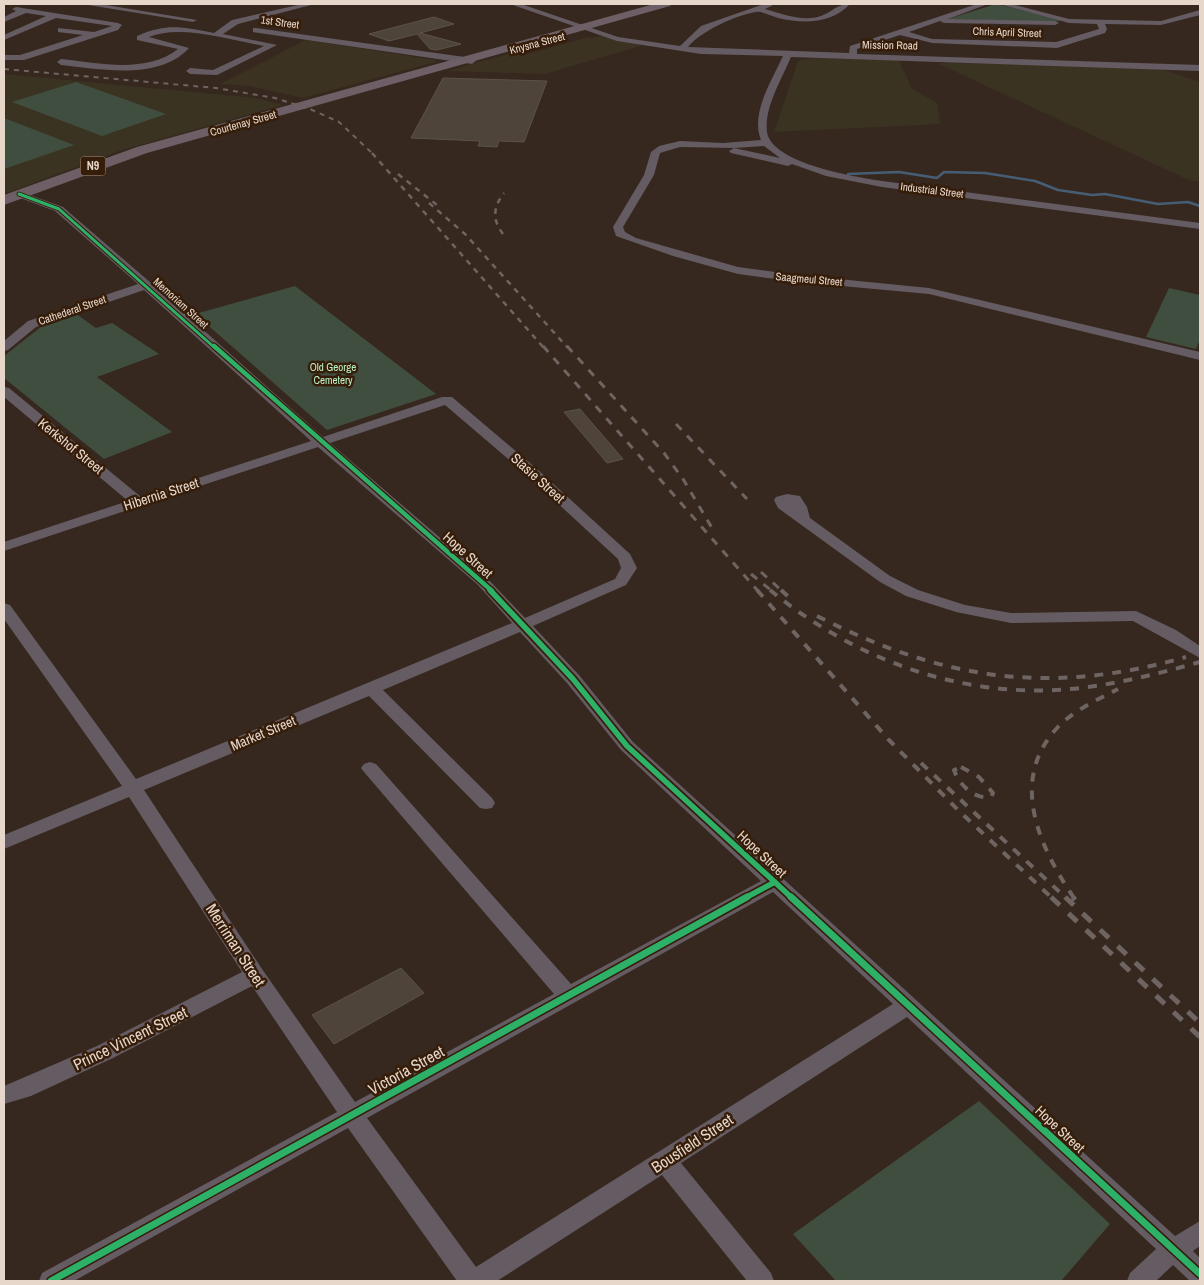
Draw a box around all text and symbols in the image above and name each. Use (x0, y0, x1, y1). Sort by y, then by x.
street label: 1st Street (260, 12, 301, 32)
street label: Chris April Street (972, 24, 1042, 40)
street label: Knysna Street (508, 29, 567, 57)
street label: Mission Road (862, 38, 918, 52)
street label: Courtenay Street (208, 107, 278, 139)
road number: N9 (80, 157, 106, 176)
street label: Industrial Street (900, 179, 965, 201)
street label: Saagmeul Street (775, 269, 844, 289)
street label: Memoriam Street (150, 274, 212, 332)
street label: Cathederal Street (36, 292, 108, 328)
park label: Old George Cemetery (310, 360, 356, 387)
street label: Kerkshof Street (35, 414, 107, 478)
street label: Stasie Street (507, 449, 569, 507)
street label: Hibernia Street (121, 473, 201, 515)
street label: Hope Street (439, 528, 497, 582)
street label: Market Street (228, 711, 298, 755)
street label: Hope Street (733, 827, 791, 881)
street label: Merriman Street (201, 899, 271, 991)
street label: Prince Vincent Street (69, 1001, 191, 1075)
street label: Victoria Street (364, 1040, 448, 1100)
street label: Hope Street (1031, 1102, 1089, 1156)
street label: Bousfield Street (647, 1108, 737, 1178)

